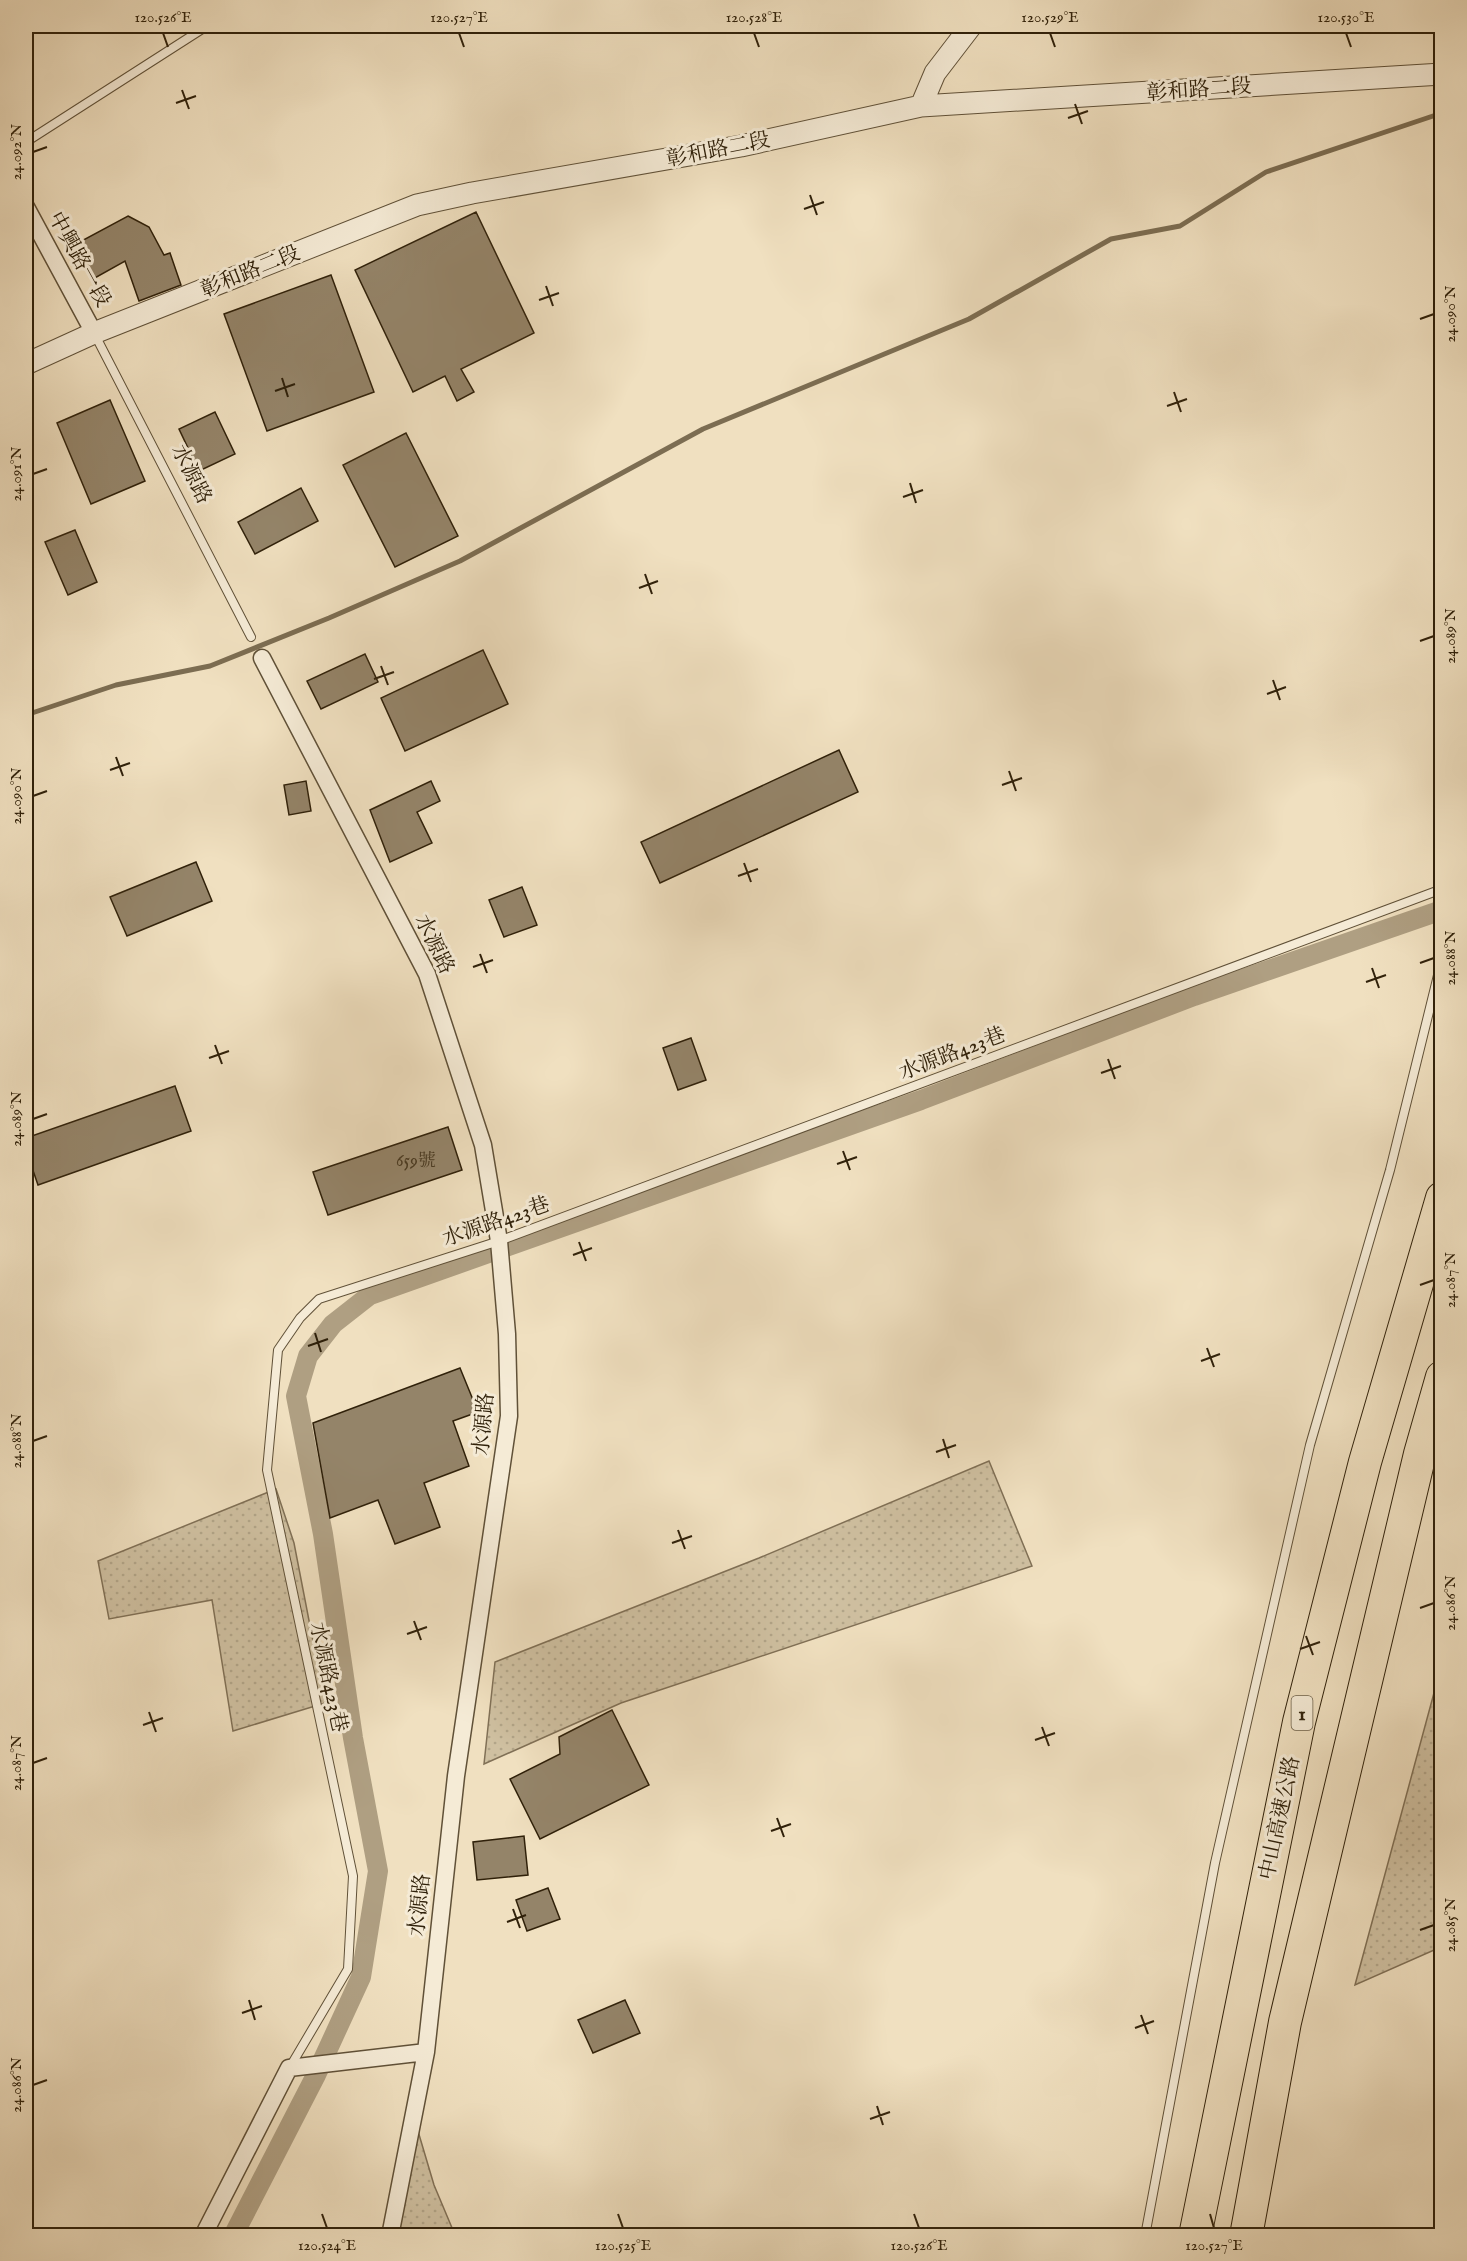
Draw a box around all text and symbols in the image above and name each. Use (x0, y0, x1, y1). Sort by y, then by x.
text: 120.526°E (134, 8, 192, 27)
text: 120.527°E (430, 8, 488, 27)
text: 120.528°E (726, 8, 782, 27)
text: 120.529°E (1021, 8, 1079, 27)
text: 120.530°E (1318, 8, 1374, 27)
street label: 彰和路二段 (1146, 73, 1252, 108)
text: 24.092°N (7, 124, 26, 180)
street label: 彰和路二段 (664, 127, 772, 174)
street label: 中興路一段 (41, 207, 116, 312)
street label: 彰和路二段 (197, 240, 304, 305)
text: 24.090°N (1441, 286, 1460, 342)
street label: 水源路 (164, 440, 217, 509)
text: 24.091°N (7, 446, 26, 502)
text: 24.089°N (1441, 608, 1460, 664)
text: 24.090°N (7, 768, 26, 824)
street label: 水源路 (408, 910, 460, 979)
text: 24.088°N (1441, 931, 1460, 985)
street label: 水源路423巷 (895, 1022, 1010, 1087)
text: 24.089°N (7, 1091, 26, 1147)
house number: 659號 (396, 1150, 436, 1173)
street label: 水源路423巷 (439, 1191, 554, 1253)
text: 24.087°N (1441, 1252, 1460, 1308)
street label: 水源路 (468, 1392, 501, 1457)
text: 24.088°N (7, 1414, 26, 1468)
text: 24.086°N (1441, 1575, 1460, 1631)
street label: 水源路423巷 (303, 1620, 352, 1735)
road number: 1 (1292, 1696, 1312, 1730)
text: 24.087°N (7, 1735, 26, 1791)
street label: 中山高速公路 (1254, 1754, 1307, 1883)
street label: 水源路 (404, 1872, 437, 1938)
text: 24.085°N (1441, 1898, 1460, 1952)
text: 24.086°N (7, 2057, 26, 2113)
text: 120.524°E (298, 2236, 356, 2255)
text: 120.525°E (595, 2236, 651, 2255)
text: 120.526°E (890, 2236, 948, 2255)
text: 120.527°E (1185, 2236, 1243, 2255)

